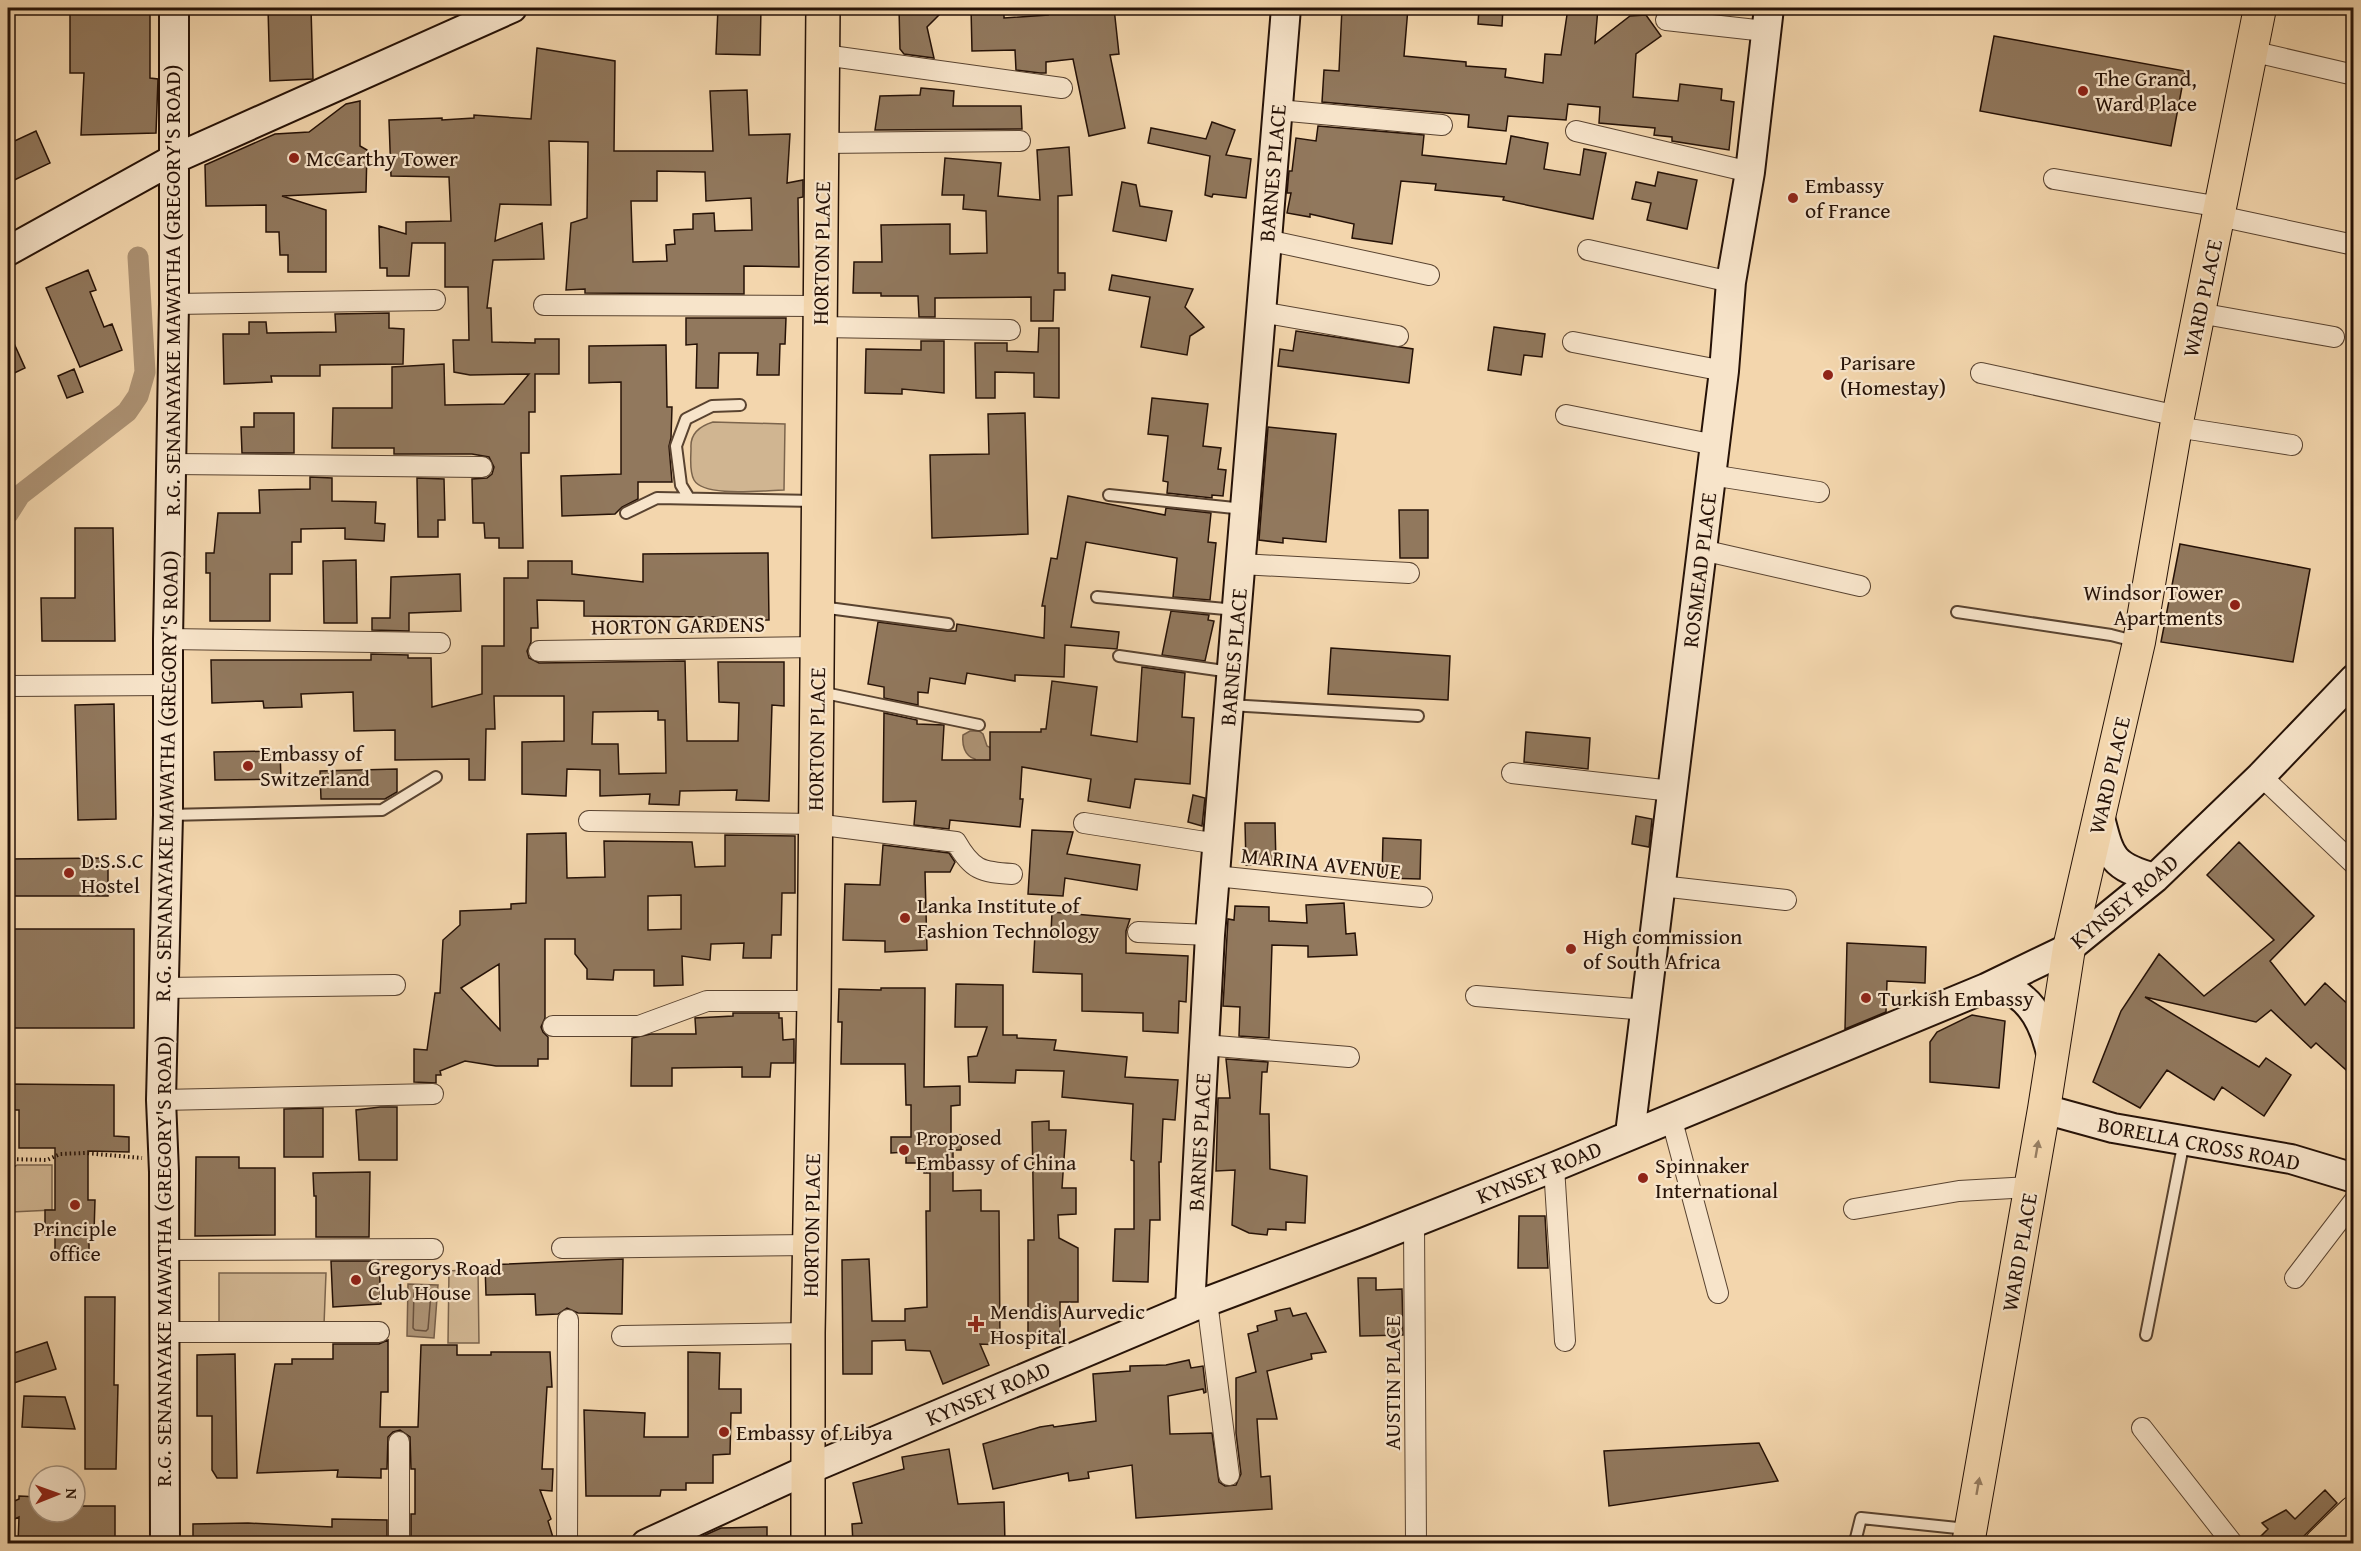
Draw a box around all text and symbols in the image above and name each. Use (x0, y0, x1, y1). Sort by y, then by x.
place label: The Grand, Ward Place (2095, 62, 2197, 119)
street label: R.G. SENANAYAKE MAWATHA (GREGORY'S ROAD) (156, 64, 188, 516)
marker: The Grand, Ward Place (2076, 84, 2090, 98)
street label: BARNES PLACE (1250, 103, 1294, 243)
place label: McCarthy Tower (306, 142, 458, 174)
marker: McCarthy Tower (287, 151, 301, 165)
place label: Embassy of France (1805, 169, 1891, 226)
street label: HORTON PLACE (804, 181, 838, 325)
marker: Embassy of France (1786, 191, 1800, 205)
street label: WARD PLACE (2174, 236, 2230, 360)
place label: Parisare (Homestay) (1840, 346, 1946, 403)
marker: Parisare (Homestay) (1821, 368, 1835, 382)
street label: ROSMEAD PLACE (1674, 491, 1724, 649)
street label: R.G. SENANAYAKE MAWATHA (GREGORY'S ROAD) (146, 550, 186, 1002)
place label: Windsor Tower Apartments (2083, 576, 2223, 633)
street label: BARNES PLACE (1211, 587, 1255, 727)
marker: Windsor Tower Apartments (2228, 598, 2242, 612)
street label: HORTON GARDENS (591, 607, 765, 643)
street label: HORTON PLACE (799, 667, 833, 811)
street label: WARD PLACE (2080, 713, 2138, 837)
place label: Embassy of Switzerland (260, 737, 370, 794)
marker: Embassy of Switzerland (241, 759, 255, 773)
street label: MARINA AVENUE (1239, 839, 1403, 887)
place label: D.S.S.C Hostel (81, 844, 144, 901)
street label: KYNSEY ROAD (2063, 846, 2185, 956)
marker: D.S.S.C Hostel (62, 866, 76, 880)
place label: Lanka Institute of Fashion Technology (917, 889, 1099, 946)
marker: Lanka Institute of Fashion Technology (898, 911, 912, 925)
place label: High commission of South Africa (1583, 920, 1743, 977)
marker: High commission of South Africa (1564, 942, 1578, 956)
place label: Turkish Embassy (1878, 982, 2034, 1014)
marker: Turkish Embassy (1859, 991, 1873, 1005)
street label: R.G. SENANAYAKE MAWATHA (GREGORY'S ROAD) (147, 1035, 179, 1487)
street label: BARNES PLACE (1179, 1072, 1219, 1212)
street label: BORELLA CROSS ROAD (2095, 1108, 2303, 1178)
place label: Proposed Embassy of China (916, 1121, 1077, 1178)
street label: KYNSEY ROAD (1472, 1132, 1606, 1212)
one-way arrow (2033, 1139, 2042, 1158)
marker: Proposed Embassy of China (897, 1143, 911, 1157)
place label: Spinnaker International (1655, 1149, 1778, 1206)
street label: HORTON PLACE (794, 1153, 828, 1297)
marker: Spinnaker International (1636, 1171, 1650, 1185)
street label: WARD PLACE (1993, 1190, 2045, 1314)
marker: Principle office (68, 1198, 82, 1212)
place label: Principle office (33, 1212, 117, 1269)
place label: Gregorys Road Club House (368, 1251, 502, 1308)
marker: Gregorys Road Club House (349, 1273, 363, 1287)
place label: Mendis Aurvedic Hospital (990, 1295, 1145, 1352)
marker: Mendis Aurvedic Hospital (967, 1315, 985, 1333)
street label: AUSTIN PLACE (1376, 1316, 1408, 1450)
street label: KYNSEY ROAD (921, 1352, 1055, 1434)
place label: Embassy of Libya (736, 1416, 893, 1448)
marker: Embassy of Libya (717, 1425, 731, 1439)
north arrow (27, 1464, 87, 1524)
one-way arrow (1974, 1476, 1983, 1495)
text: N (60, 1488, 84, 1500)

